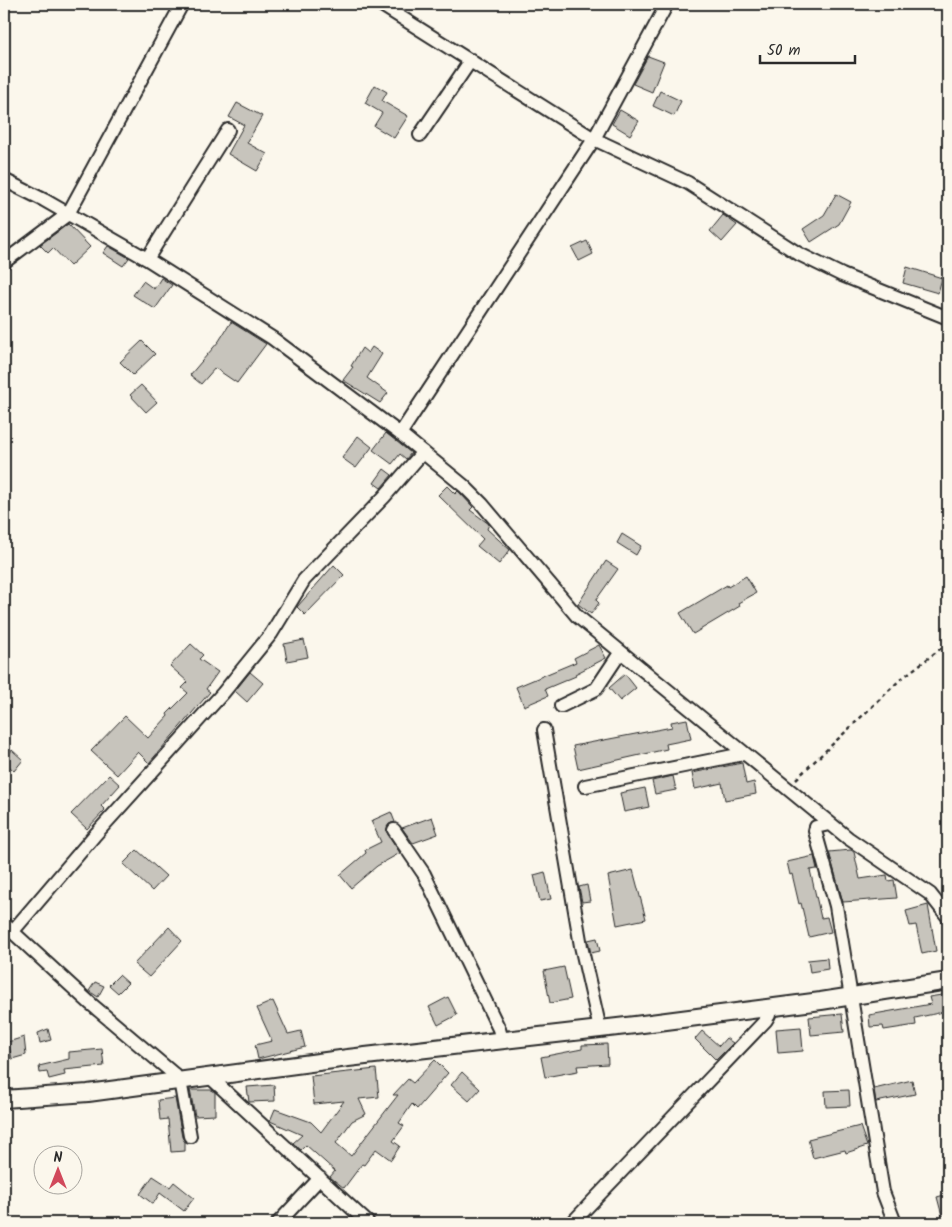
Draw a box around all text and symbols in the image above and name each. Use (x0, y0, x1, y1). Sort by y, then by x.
scale bar (760, 32, 854, 64)
text: 50 m (767, 39, 801, 63)
north arrow (32, 1144, 82, 1194)
text: N (54, 1147, 63, 1169)

